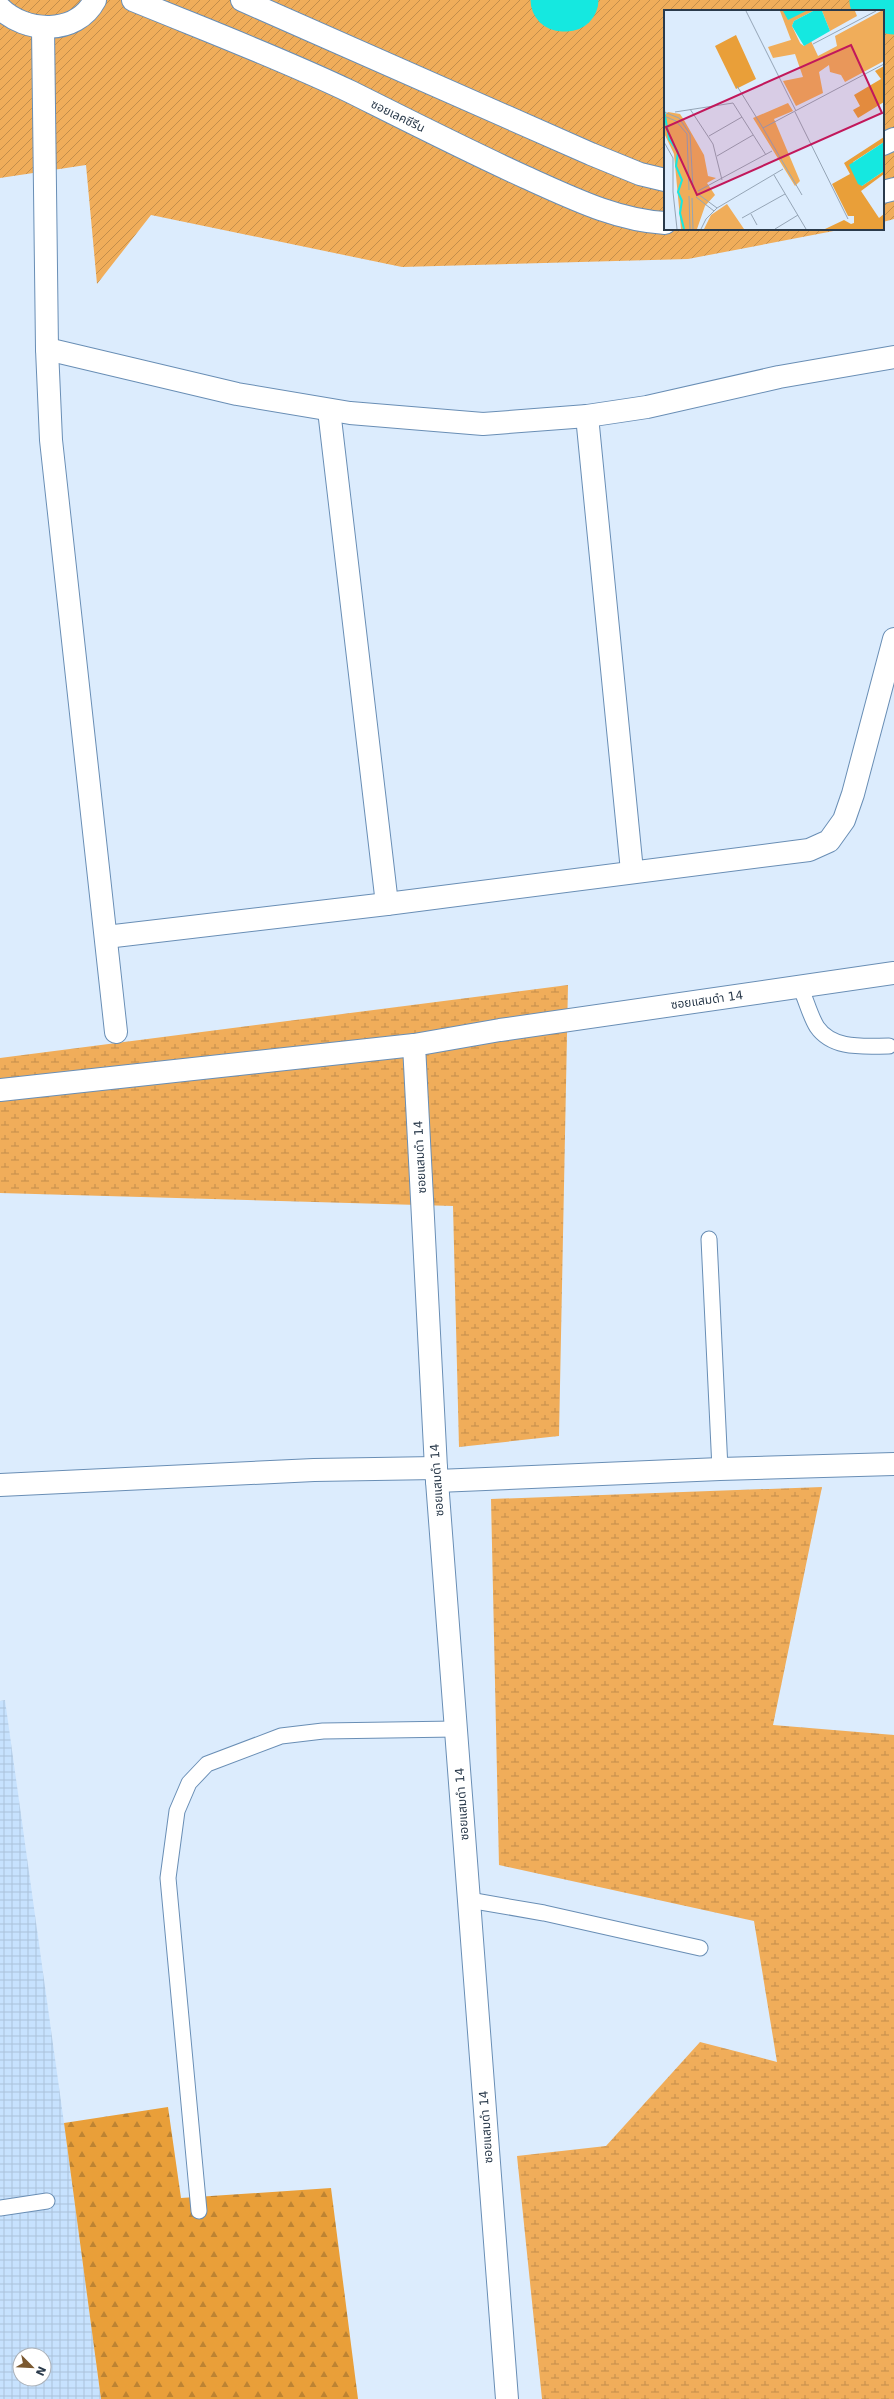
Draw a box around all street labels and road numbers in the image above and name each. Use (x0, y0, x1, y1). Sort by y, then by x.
street label: ซอยเลคซีรีน (369, 97, 427, 135)
street label: ซอยแสมดำ 14 (670, 988, 744, 1012)
street label: ซอยแสมดำ 14 (411, 1120, 429, 1194)
street label: ซอยแสมดำ 14 (427, 1443, 447, 1517)
street label: ซอยแสมดำ 14 (452, 1767, 472, 1841)
street label: ซอยแสมดำ 14 (476, 2090, 496, 2164)

